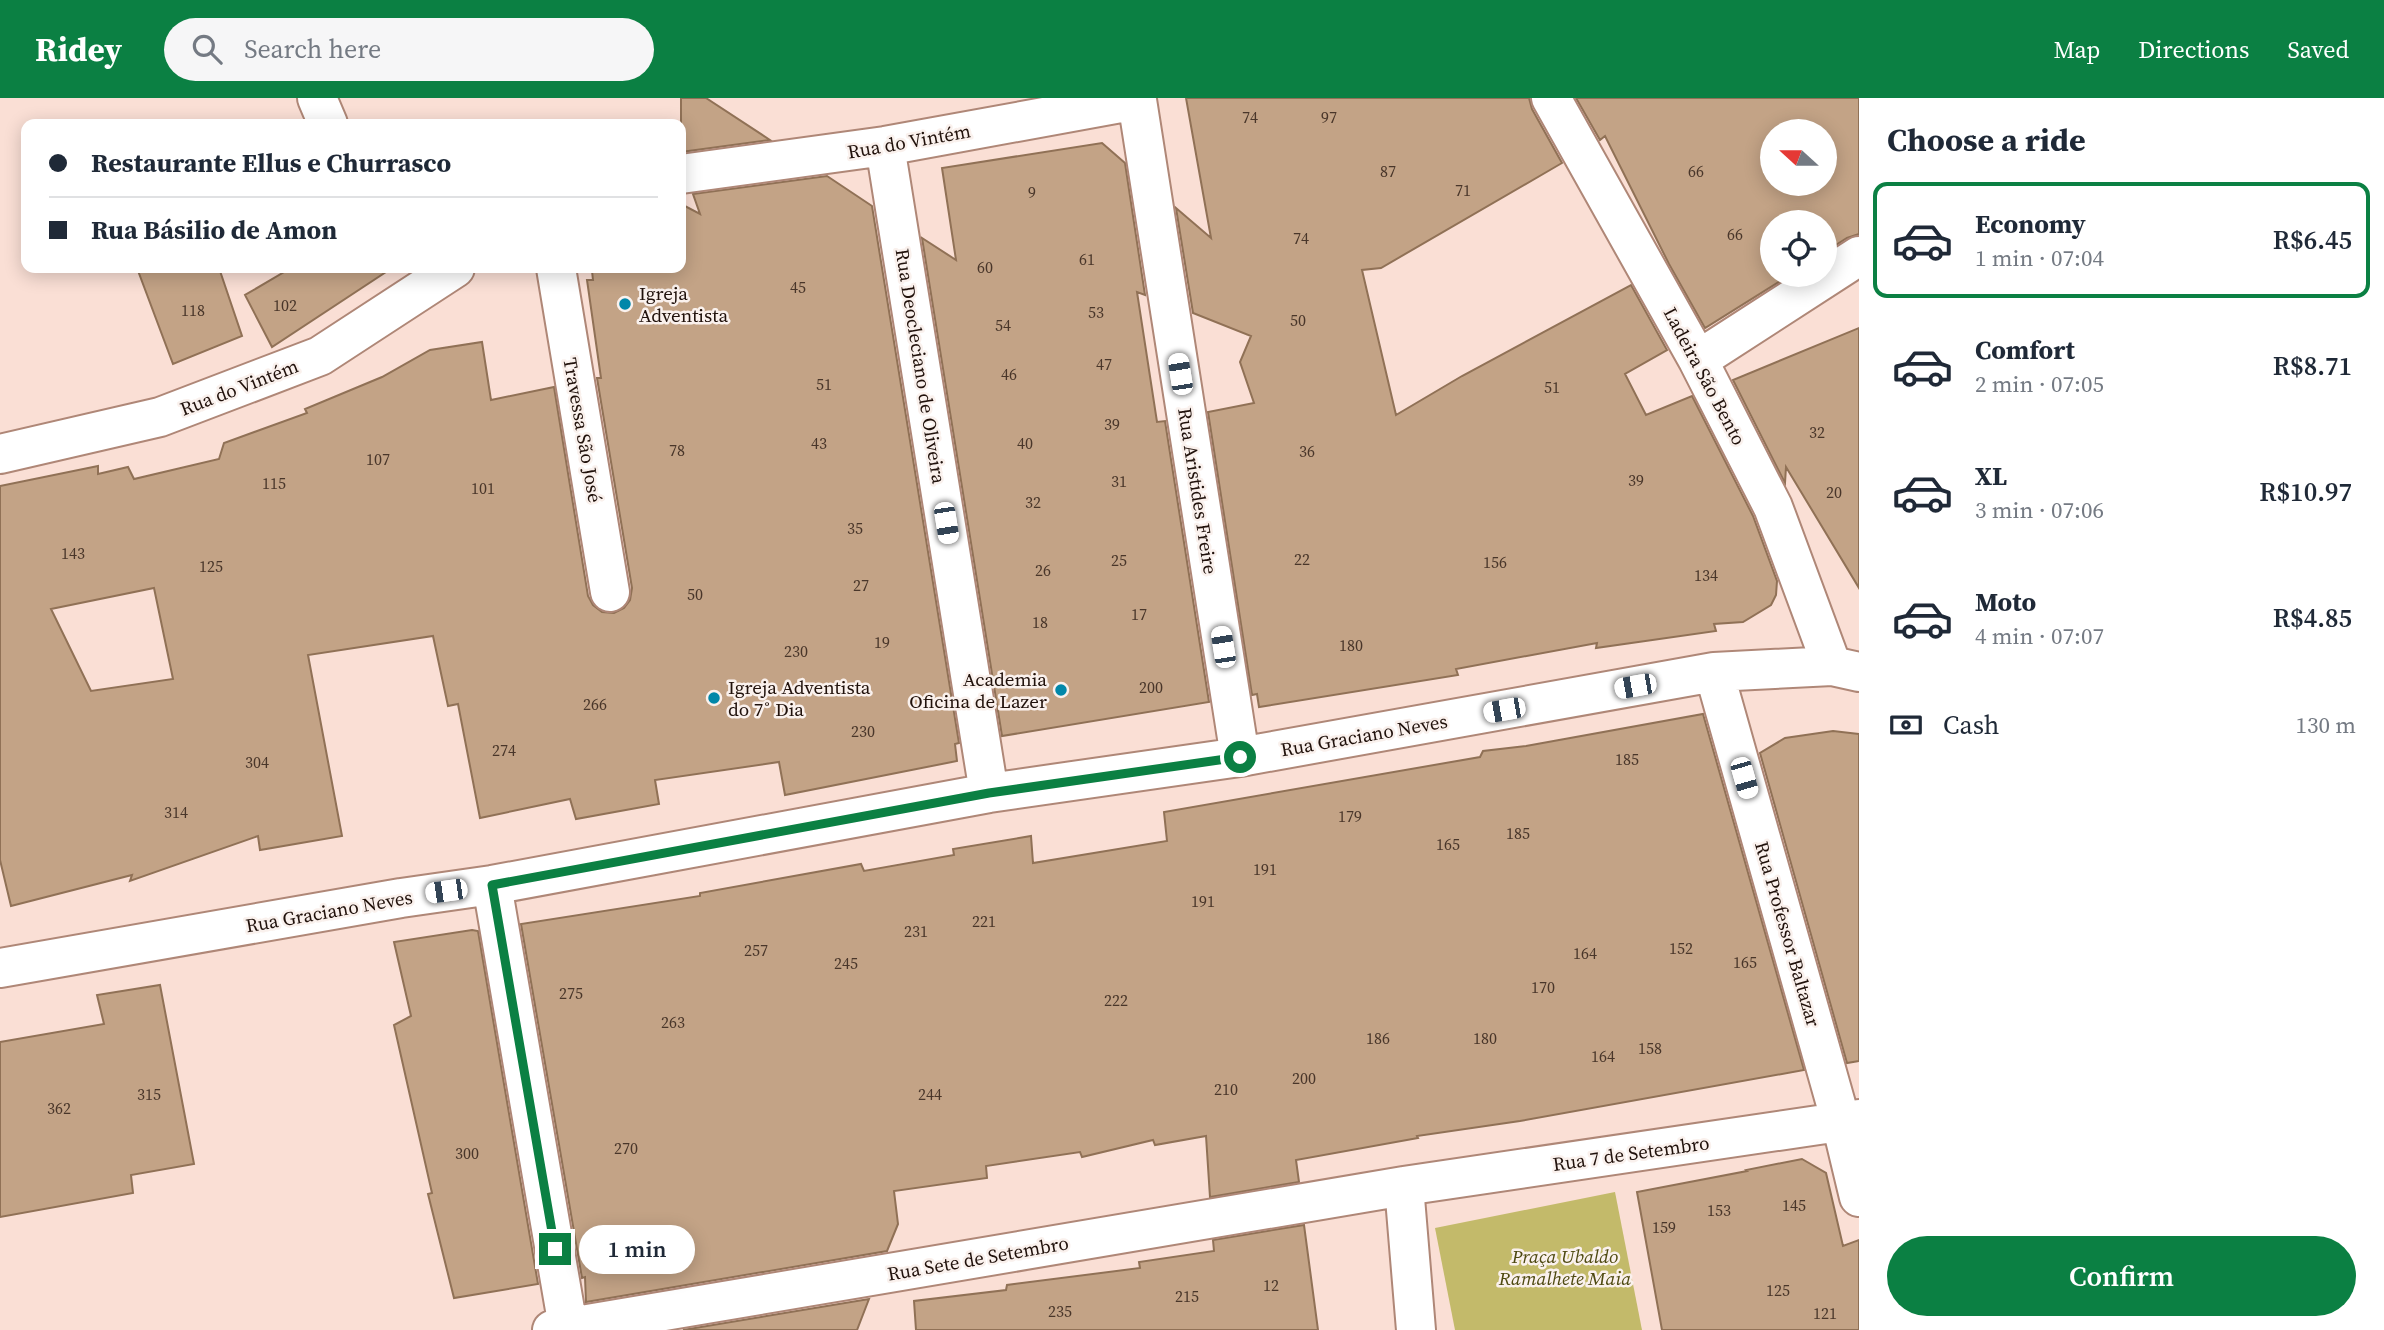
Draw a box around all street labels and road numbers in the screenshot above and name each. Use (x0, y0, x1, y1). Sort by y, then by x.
street label: Rua do Vintém (845, 117, 973, 165)
street label: Rua Deocleciano de Oliveira (890, 247, 952, 486)
street label: Ladeira São Bento (1658, 302, 1752, 450)
street label: Rua do Vintém (176, 353, 302, 421)
street label: Travessa São José (557, 355, 609, 505)
street label: Rua Aristides Freire (1172, 406, 1224, 576)
street label: Rua Graciano Neves (1278, 708, 1450, 762)
street label: Rua Professor Baltazar (1749, 838, 1827, 1030)
street label: Rua Graciano Neves (243, 884, 415, 938)
street label: Rua 7 de Setembro (1551, 1129, 1711, 1177)
street label: Rua Sete de Setembro (885, 1229, 1071, 1287)

